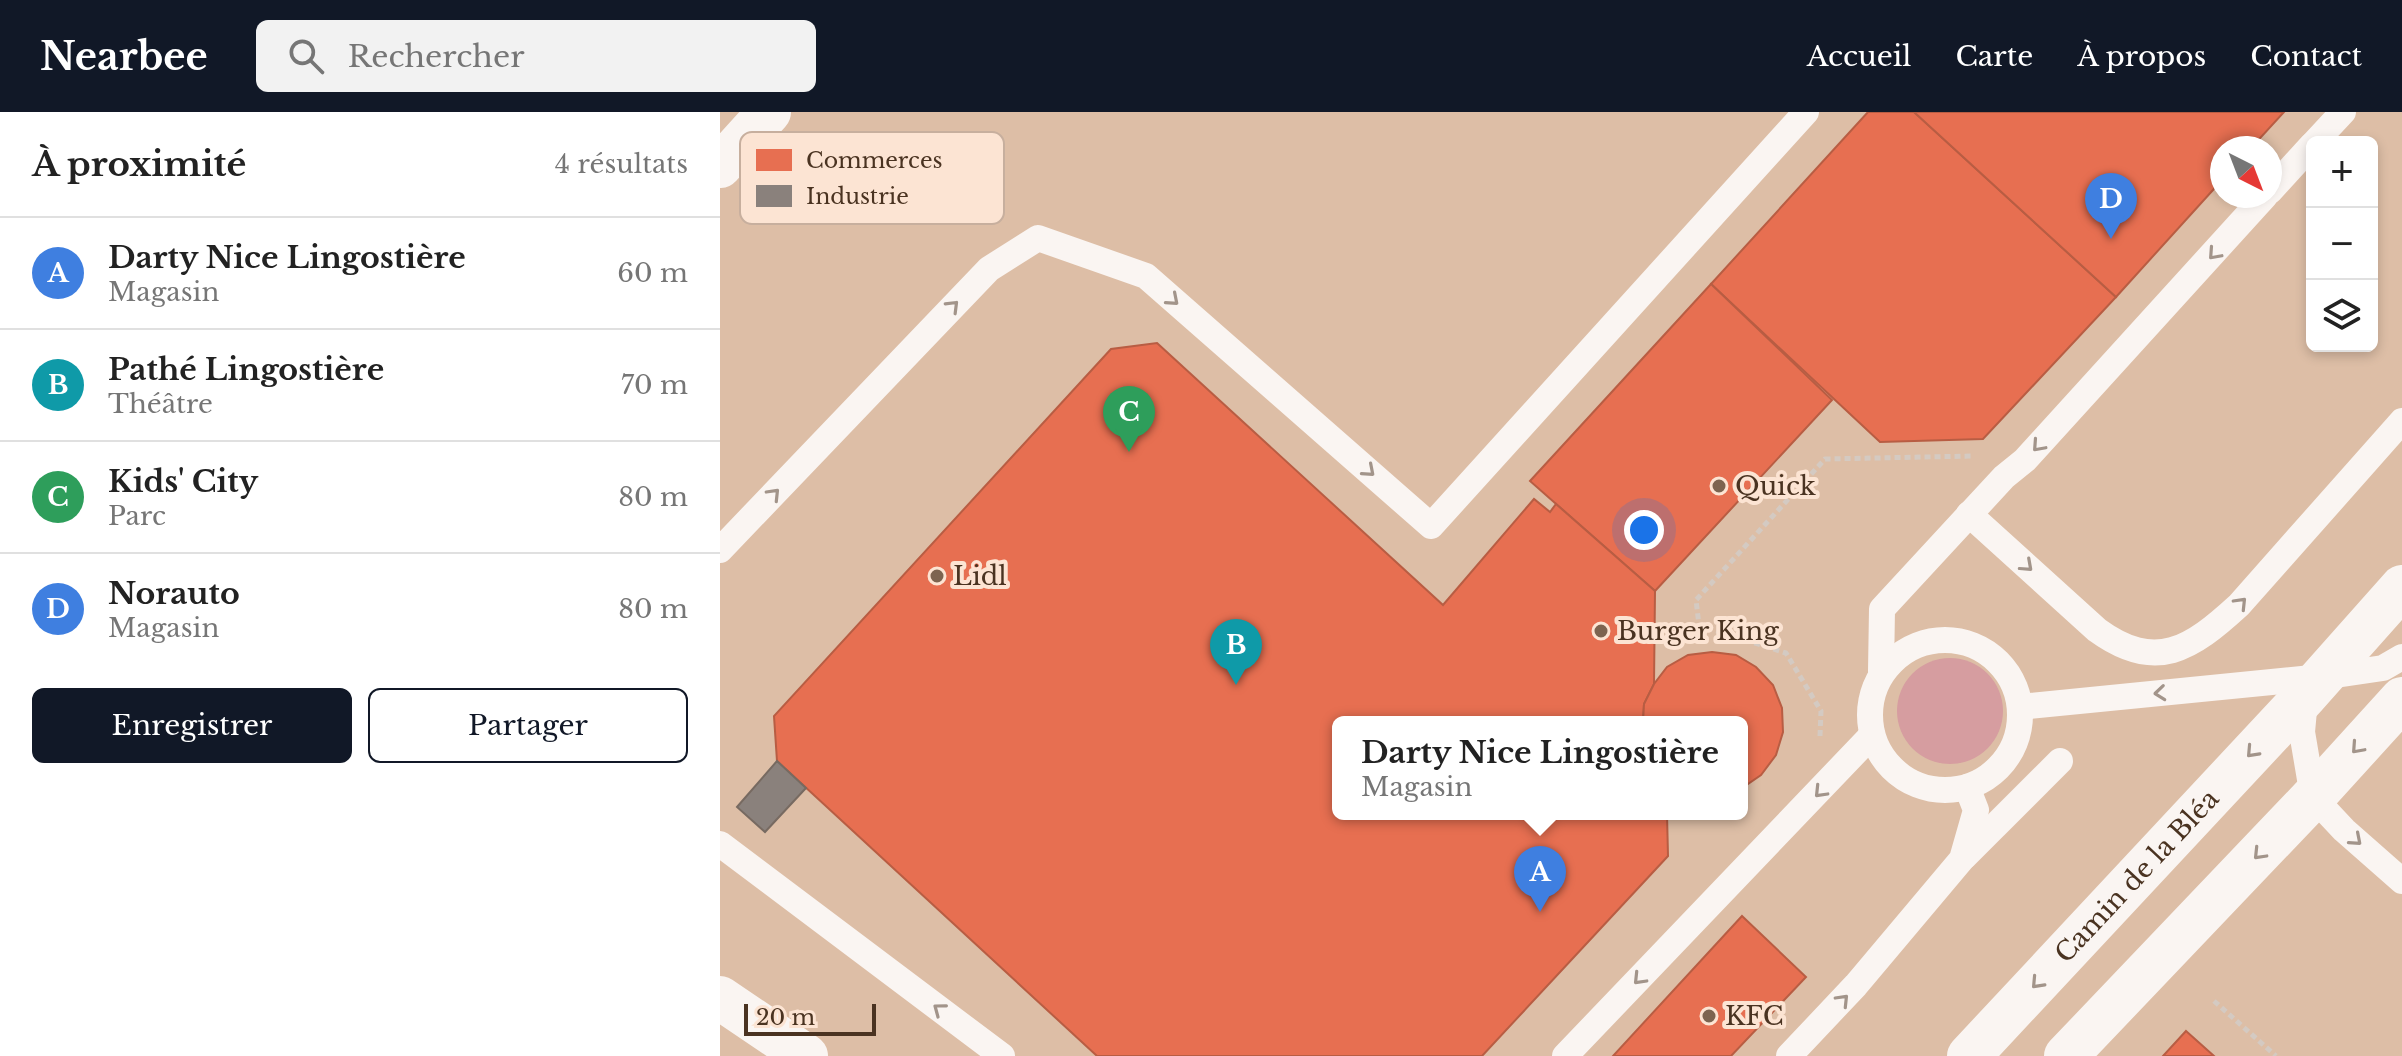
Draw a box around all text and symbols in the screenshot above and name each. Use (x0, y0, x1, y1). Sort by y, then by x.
search box (256, 20, 816, 92)
text: Nearbee (40, 33, 208, 80)
icon: search (284, 34, 328, 78)
text: Rechercher (348, 38, 525, 75)
text: Accueil (1807, 39, 1911, 74)
text: Carte (1955, 39, 2033, 74)
text: À propos (2077, 39, 2206, 74)
text: Contact (2250, 39, 2362, 74)
legend (740, 132, 1004, 224)
north arrow (2210, 136, 2282, 208)
map controls (2306, 136, 2378, 352)
button: + (2306, 136, 2378, 208)
text: À proximité (32, 143, 246, 185)
text: Commerces (806, 147, 943, 174)
text: 4 résultats (555, 148, 688, 180)
pin: D (2085, 173, 2137, 239)
text: Industrie (806, 183, 909, 210)
button: − (2306, 208, 2378, 280)
text: Darty Nice Lingostière (108, 239, 466, 276)
one-way arrow (2209, 245, 2223, 260)
text: A (47, 257, 69, 289)
text: 60 m (617, 257, 688, 289)
text: Magasin (108, 276, 219, 308)
button: layers (2306, 280, 2378, 352)
one-way arrow (1164, 290, 1179, 305)
one-way arrow (944, 301, 958, 315)
text: Pathé Lingostière (108, 351, 384, 388)
text: B (48, 369, 68, 401)
text: 70 m (621, 369, 688, 401)
pin: C (1103, 386, 1155, 452)
text: Théâtre (108, 388, 213, 420)
one-way arrow (2033, 436, 2047, 451)
one-way arrow (1359, 461, 1374, 476)
text: Kids' City (108, 463, 258, 500)
place label: Quick (1735, 470, 1816, 502)
marker: Quick (1710, 477, 1728, 495)
text: C (47, 481, 69, 513)
text: 80 m (618, 481, 688, 513)
one-way arrow (765, 489, 779, 503)
text: Parc (108, 500, 166, 532)
your location (1624, 510, 1664, 550)
one-way arrow (2018, 557, 2032, 572)
place label: Lidl (953, 560, 1007, 592)
marker: Lidl (928, 567, 946, 585)
text: Norauto (108, 575, 240, 612)
text: D (46, 593, 70, 625)
text: 80 m (618, 593, 688, 625)
one-way arrow (2231, 598, 2246, 612)
text: Magasin (108, 612, 219, 644)
place label: Burger King (1617, 615, 1779, 647)
pin: B (1210, 619, 1262, 685)
marker: Burger King (1592, 622, 1610, 640)
one-way arrow (2153, 685, 2166, 702)
button: Enregistrer (32, 688, 352, 763)
button: Partager (368, 688, 688, 763)
popup (1332, 716, 1748, 820)
text: Darty Nice Lingostière (1361, 734, 1719, 771)
one-way arrow (2352, 739, 2367, 753)
one-way arrow (2247, 743, 2262, 757)
text: Magasin (1361, 771, 1472, 803)
one-way arrow (1814, 783, 1829, 797)
street label: Camin de la Bléa (2048, 783, 2226, 969)
one-way arrow (2347, 831, 2362, 845)
one-way arrow (2253, 845, 2268, 859)
pin: A (1514, 846, 1566, 912)
one-way arrow (1634, 970, 1648, 984)
one-way arrow (2031, 974, 2046, 988)
one-way arrow (1833, 995, 1848, 1009)
scale bar (744, 1000, 876, 1036)
place label: KFC (1725, 1000, 1784, 1032)
text: 20 m (756, 1004, 815, 1031)
one-way arrow (933, 1005, 948, 1019)
marker: KFC (1700, 1007, 1718, 1025)

